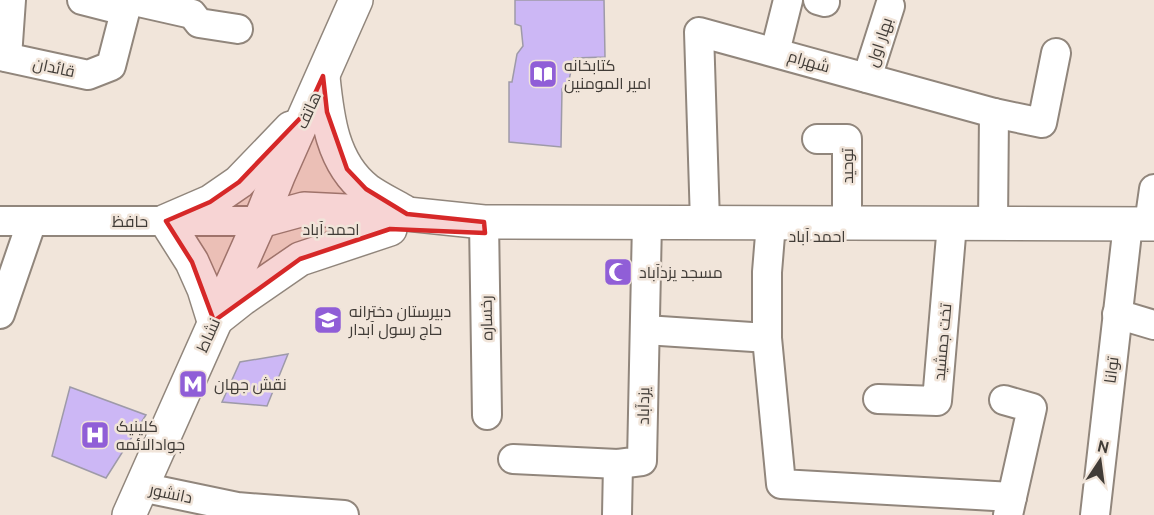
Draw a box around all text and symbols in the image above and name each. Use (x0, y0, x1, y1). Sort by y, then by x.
street label: بهار اول (863, 15, 897, 70)
street label: شهرام (785, 46, 832, 78)
street label: قائدان (31, 54, 77, 82)
place label: کتابخانه امیر المومنین (564, 56, 651, 94)
library icon: کتابخانه امیر المومنین (527, 58, 559, 90)
street label: هاتف (292, 89, 325, 132)
street label: توحید (838, 147, 857, 184)
street label: حافظ (112, 212, 148, 231)
street label: احمد آباد (302, 220, 360, 239)
street label: احمد آباد (788, 227, 846, 246)
mosque icon: مسجد یزدآباد (602, 256, 634, 288)
place label: مسجد یزدآباد (639, 263, 723, 282)
street label: رخساره (477, 295, 496, 341)
place label: دبیرستان دخترانه حاج رسول آبدار (348, 302, 451, 341)
street label: تخت جمشید (930, 302, 955, 381)
school or university icon: دبیرستان دخترانه حاج رسول آبدار (312, 304, 344, 336)
street label: نشاط (193, 315, 224, 355)
street label: توانا (1100, 355, 1123, 385)
metro station icon: نقش جهان (177, 368, 209, 400)
place label: نقش جهان (214, 375, 287, 395)
street label: یزدآباد (634, 386, 653, 425)
place label: کلینیک جوادالائمه (116, 417, 185, 454)
hospital icon: کلینیک جوادالائمه (79, 419, 111, 451)
north arrow (1070, 431, 1130, 491)
text: N (1096, 436, 1111, 457)
street label: دانشور (147, 479, 194, 507)

